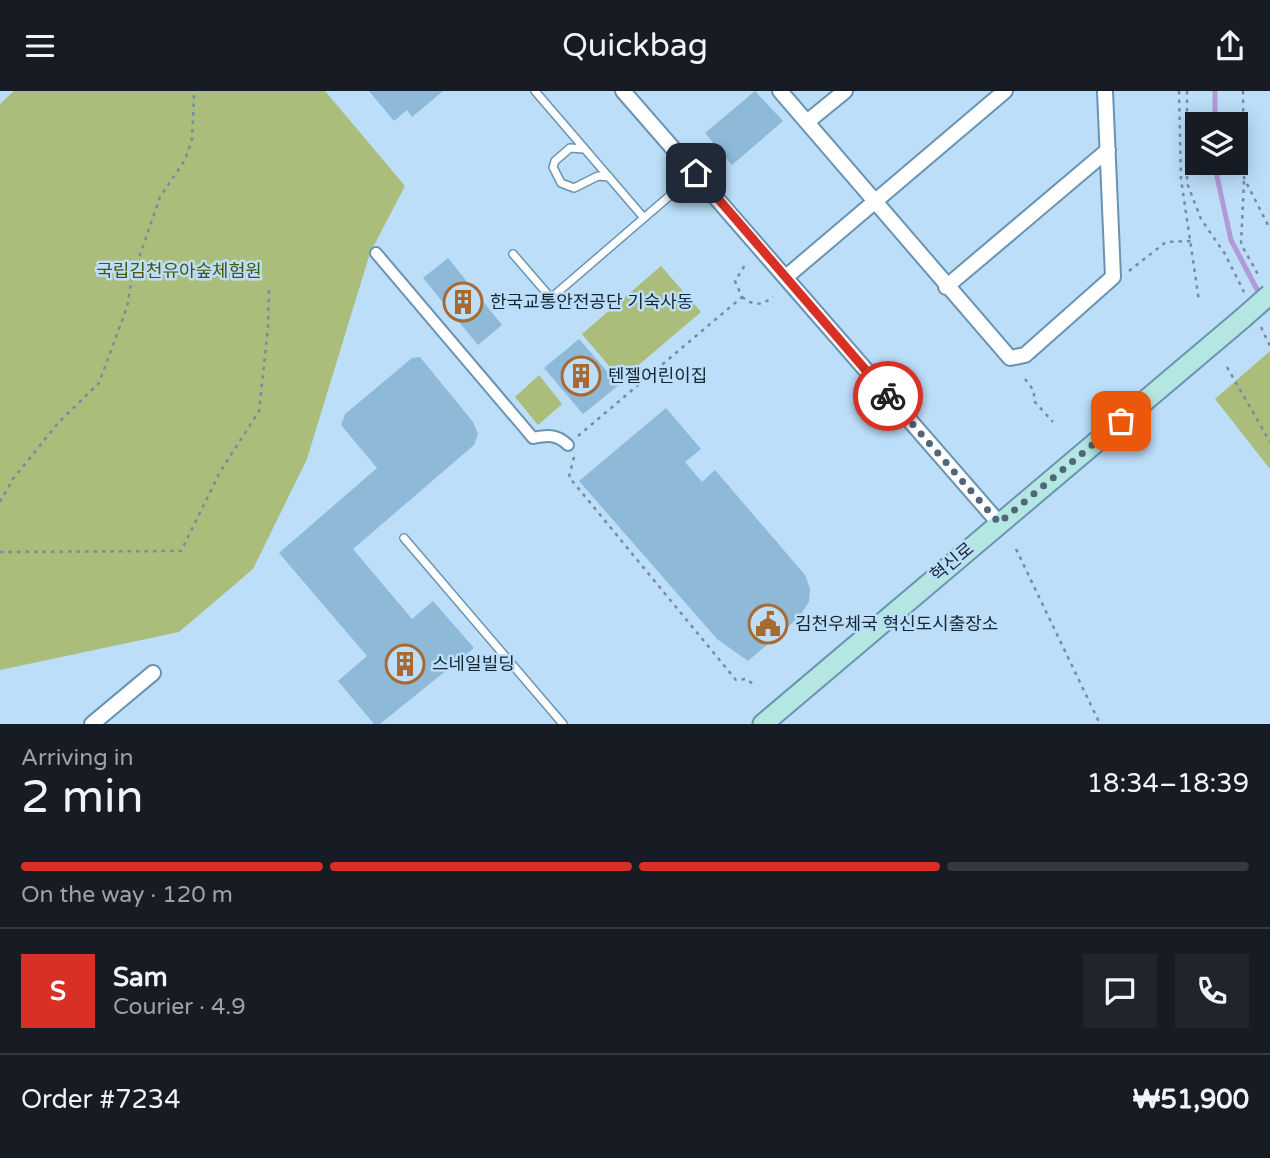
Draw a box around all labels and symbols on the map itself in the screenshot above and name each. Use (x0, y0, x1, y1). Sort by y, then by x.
pin (666, 143, 726, 203)
park label: 국립김천유아숲체험원 (96, 260, 262, 282)
building icon: 한국교통안전공단 기숙사동 (442, 281, 484, 323)
place label: 한국교통안전공단 기숙사동 (490, 291, 693, 313)
building icon: 텐젤어린이집 (560, 355, 602, 397)
courier (853, 361, 923, 431)
place label: 텐젤어린이집 (608, 365, 707, 387)
pin (1091, 391, 1151, 451)
street label: 혁신로 (926, 538, 978, 586)
public building icon: 김천우체국 혁신도시출장소 (747, 603, 789, 645)
place label: 김천우체국 혁신도시출장소 (795, 613, 998, 635)
building icon: 스네일빌딩 (384, 643, 426, 685)
place label: 스네일빌딩 (432, 653, 515, 675)

